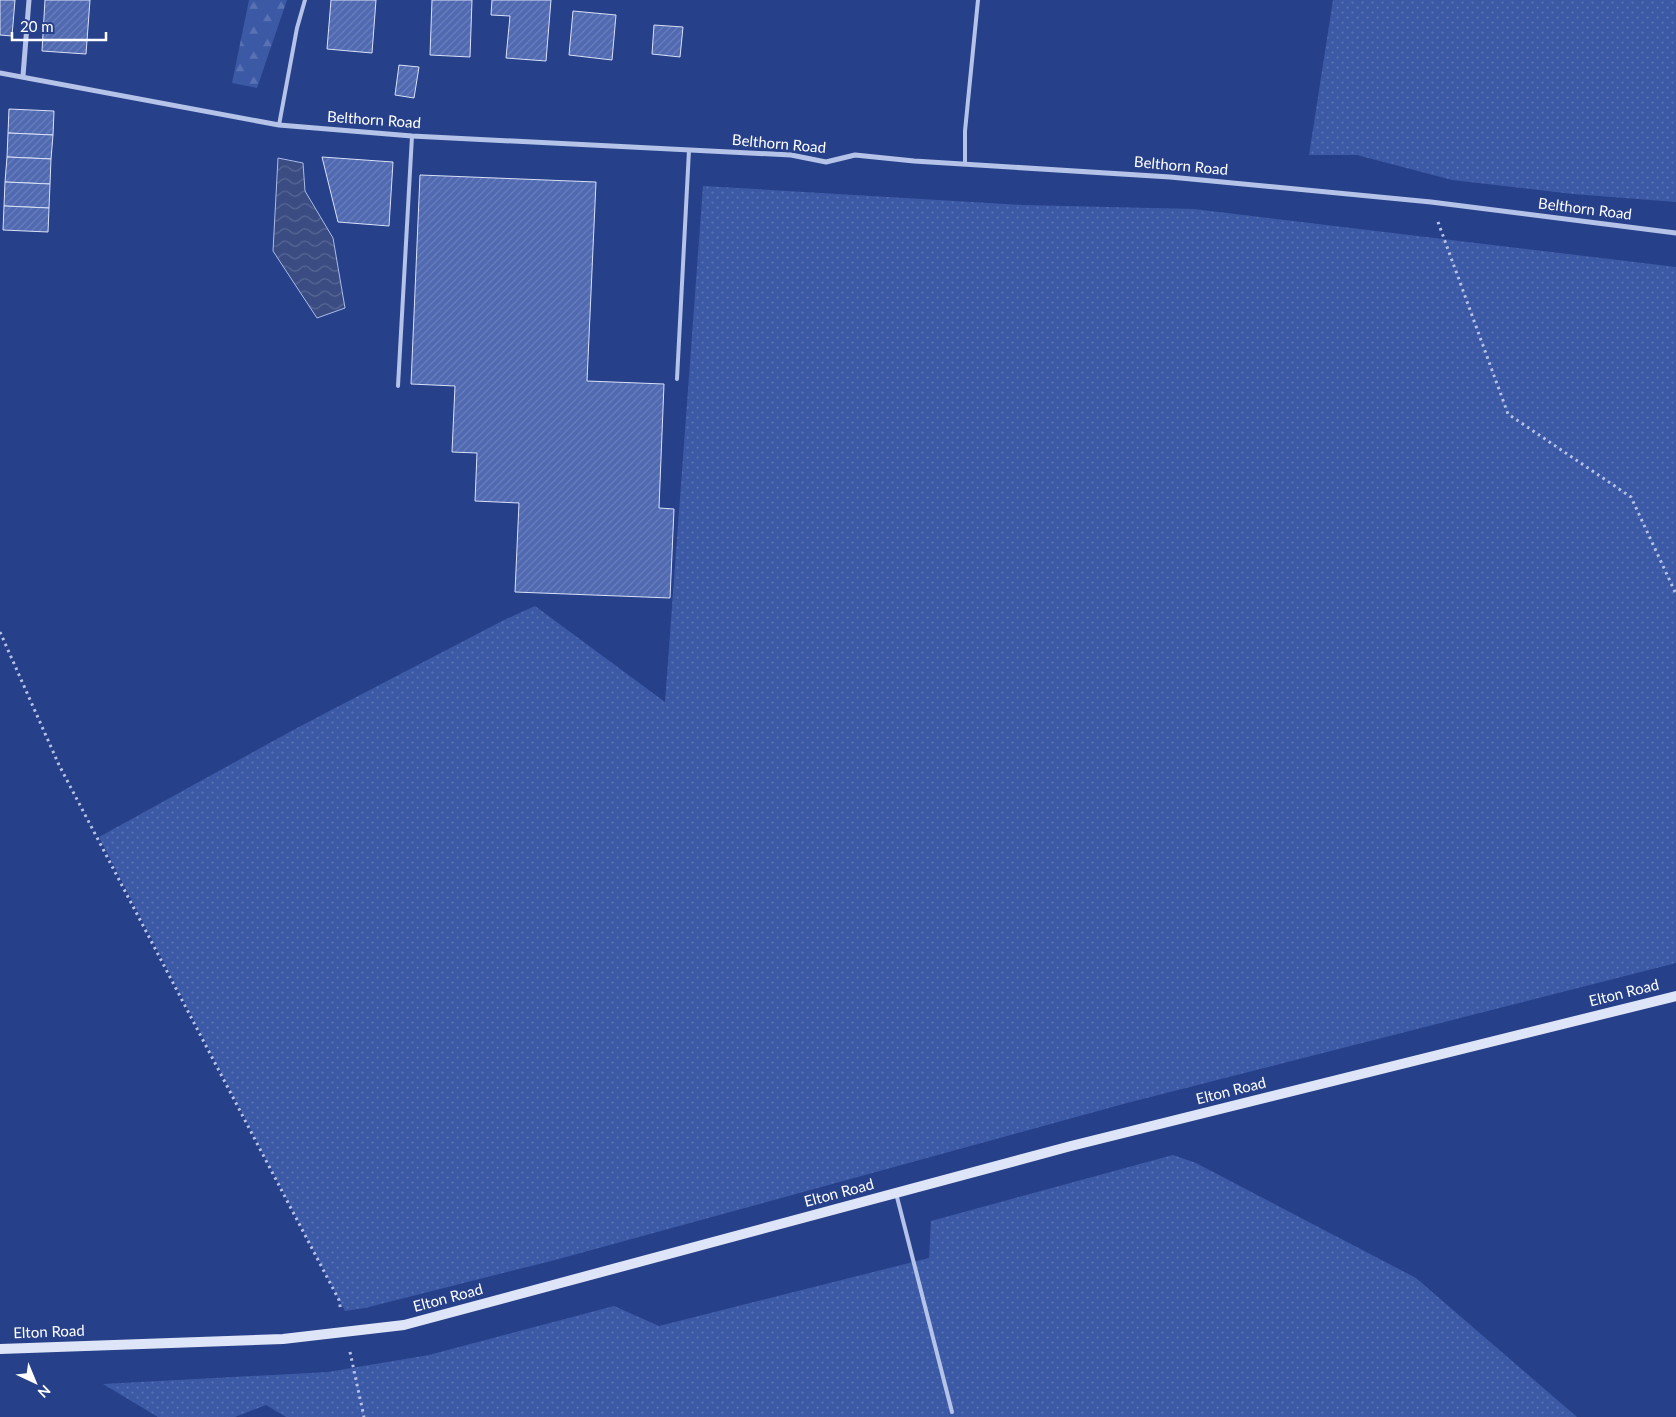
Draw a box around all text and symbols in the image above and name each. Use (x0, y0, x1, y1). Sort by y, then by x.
scale bar (12, 10, 106, 42)
text: 20 m (20, 17, 54, 35)
street label: Belthorn Road (326, 107, 422, 131)
street label: Belthorn Road (731, 130, 827, 156)
street label: Belthorn Road (1133, 152, 1229, 178)
street label: Belthorn Road (1537, 193, 1633, 223)
street label: Elton Road (1587, 975, 1661, 1009)
street label: Elton Road (1194, 1073, 1268, 1107)
street label: Elton Road (802, 1174, 876, 1210)
street label: Elton Road (411, 1279, 485, 1315)
street label: Elton Road (13, 1321, 85, 1341)
north arrow (10, 1357, 60, 1407)
text: N (35, 1382, 54, 1402)

